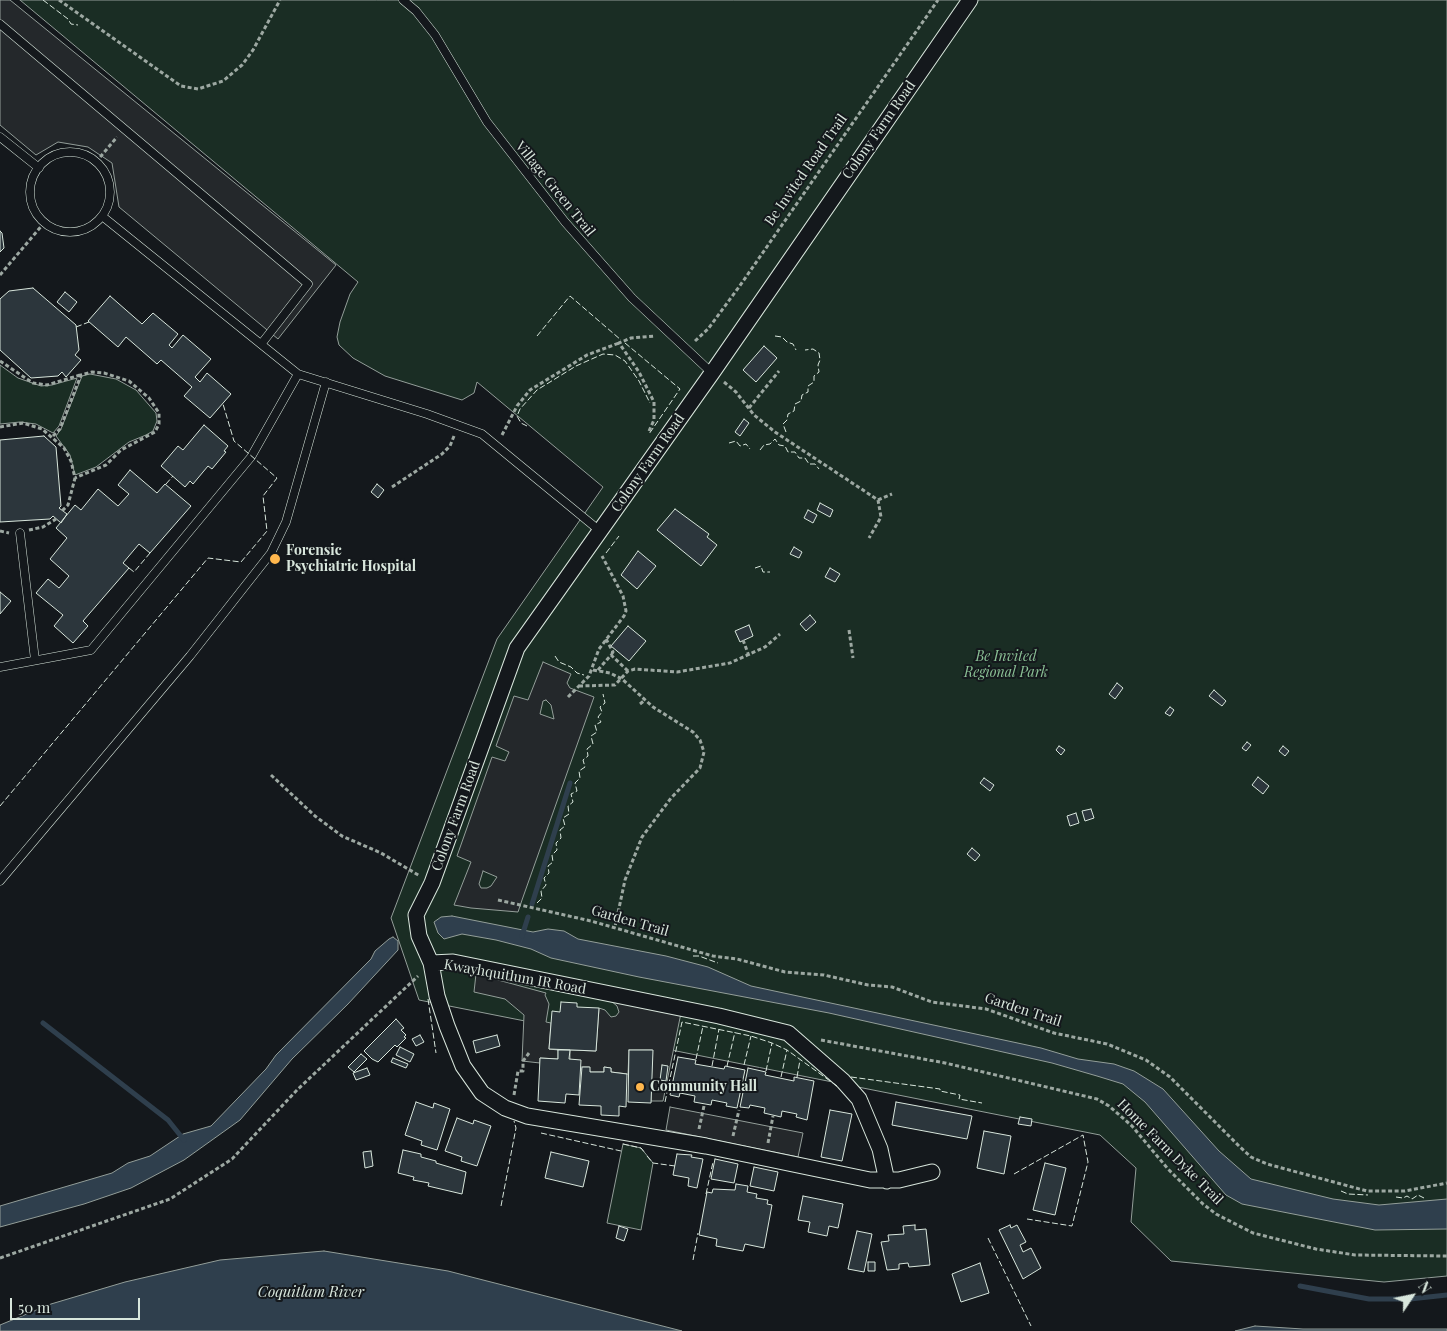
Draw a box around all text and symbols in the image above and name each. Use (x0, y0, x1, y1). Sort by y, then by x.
street label: Colony Farm Road (839, 78, 919, 182)
street label: Be Invited Road Trail (761, 111, 851, 229)
street label: Village Green Trail (512, 138, 598, 240)
street label: Colony Farm Road (608, 411, 688, 515)
place label: Forensic Psychiatric Hospital (286, 543, 416, 576)
marker: Forensic Psychiatric Hospital (268, 552, 282, 566)
park label: Be Invited Regional Park (964, 649, 1048, 682)
street label: Colony Farm Road (428, 759, 484, 873)
street label: Garden Trail (589, 902, 671, 940)
street label: Kwayhquitlum IR Road (443, 956, 587, 998)
street label: Garden Trail (982, 990, 1064, 1030)
place label: Community Hall (650, 1079, 757, 1095)
marker: Community Hall (634, 1081, 646, 1093)
street label: Home Farm Dyke Trail (1114, 1096, 1226, 1208)
north arrow (1387, 1271, 1437, 1321)
text: N (1414, 1278, 1436, 1297)
water label: Coquitlam River (258, 1283, 364, 1301)
scale bar (12, 1288, 142, 1320)
text: 50 m (18, 1297, 50, 1317)

